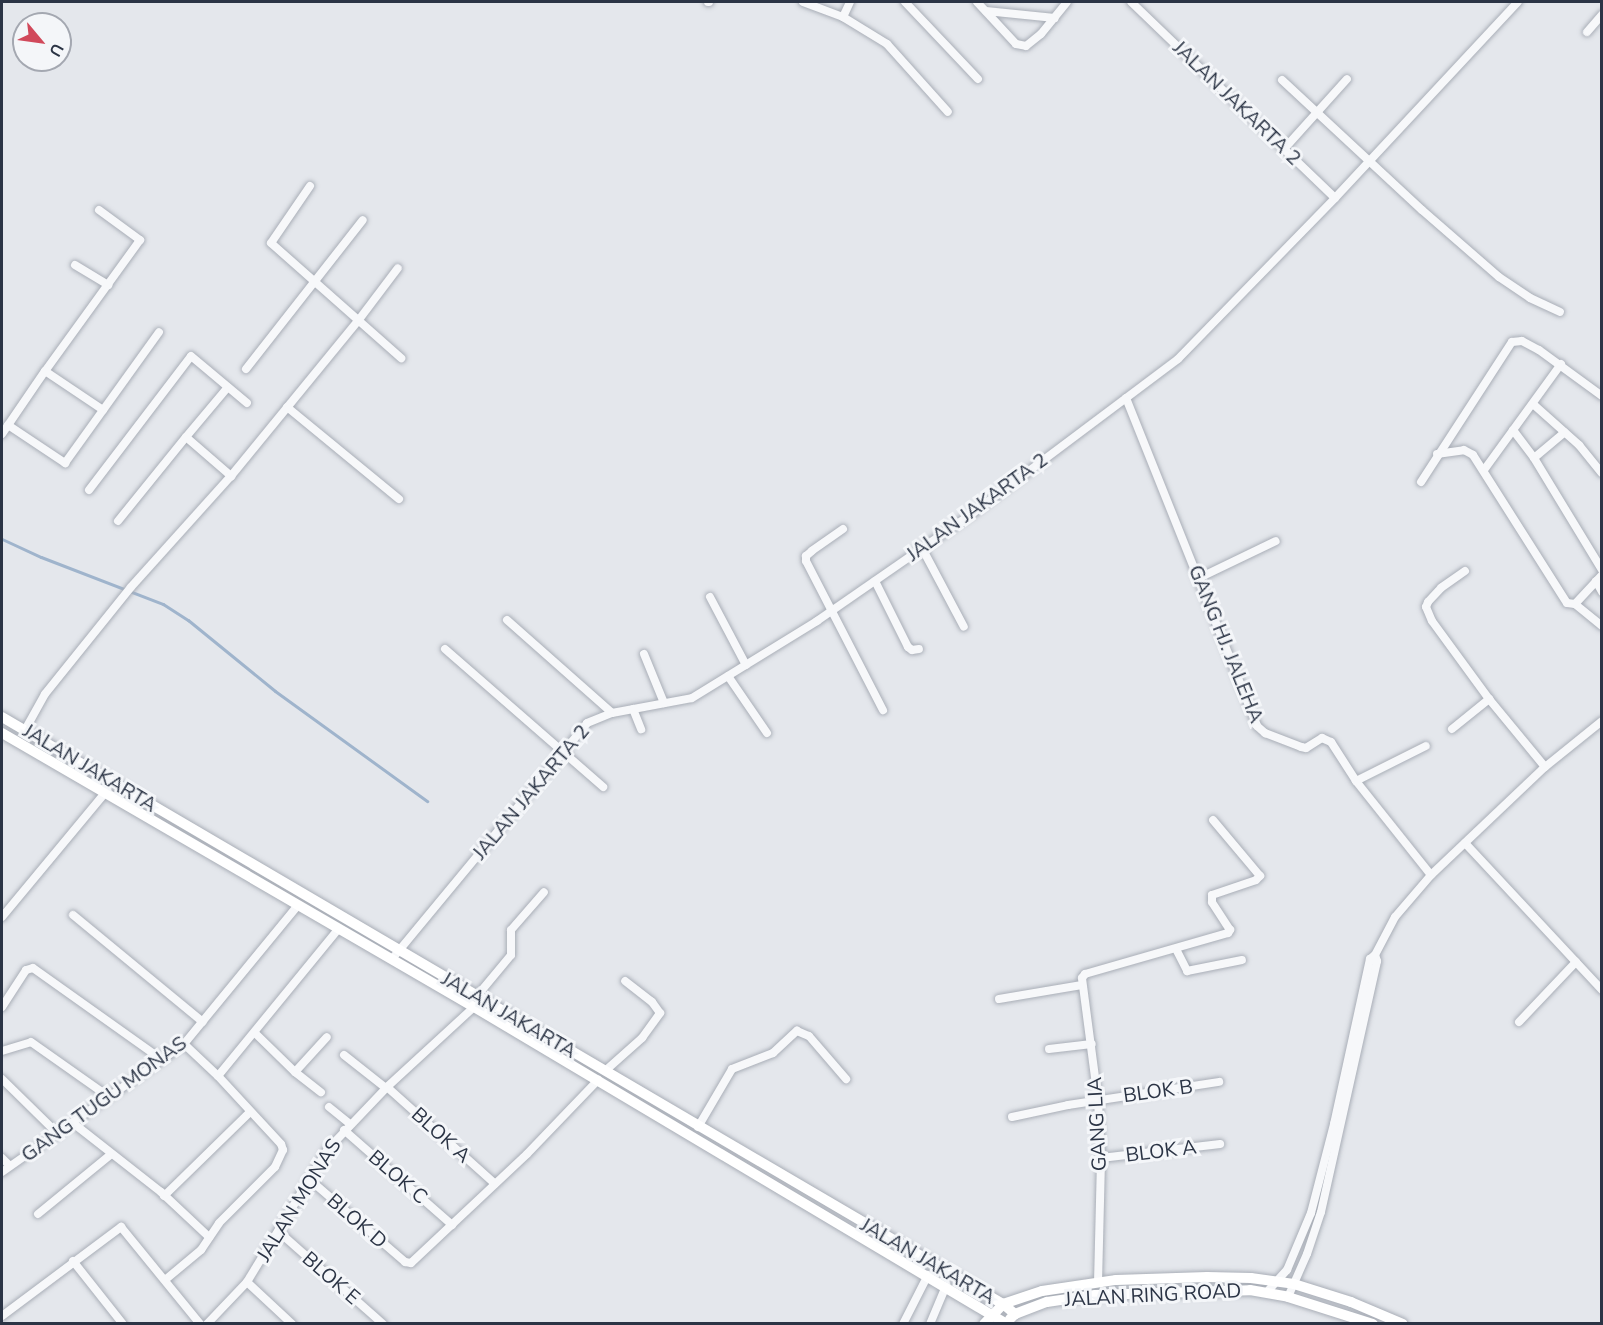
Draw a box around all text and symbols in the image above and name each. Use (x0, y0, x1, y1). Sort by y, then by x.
north arrow (12, 12, 72, 72)
street label: JALAN JAKARTA 2 (1168, 36, 1306, 170)
text: U (44, 39, 68, 60)
street label: JALAN JAKARTA 2 (902, 448, 1052, 566)
street label: GANG HJ. JALEHA (1183, 562, 1269, 726)
street label: JALAN JAKARTA (19, 719, 161, 817)
street label: JALAN JAKARTA 2 (468, 720, 594, 864)
street label: JALAN JAKARTA (437, 967, 581, 1063)
street label: GANG TUGU MONAS (17, 1031, 191, 1167)
street label: BLOK B (1122, 1074, 1194, 1108)
street label: GANG LIA (1083, 1076, 1111, 1172)
street label: BLOK A (407, 1102, 475, 1168)
street label: JALAN MONAS (252, 1134, 346, 1266)
street label: BLOK A (1124, 1135, 1198, 1167)
street label: BLOK C (364, 1145, 432, 1209)
street label: BLOK D (322, 1188, 392, 1254)
street label: JALAN JAKARTA (856, 1213, 1000, 1309)
street label: BLOK E (297, 1247, 365, 1309)
street label: JALAN RING ROAD (1064, 1278, 1242, 1312)

